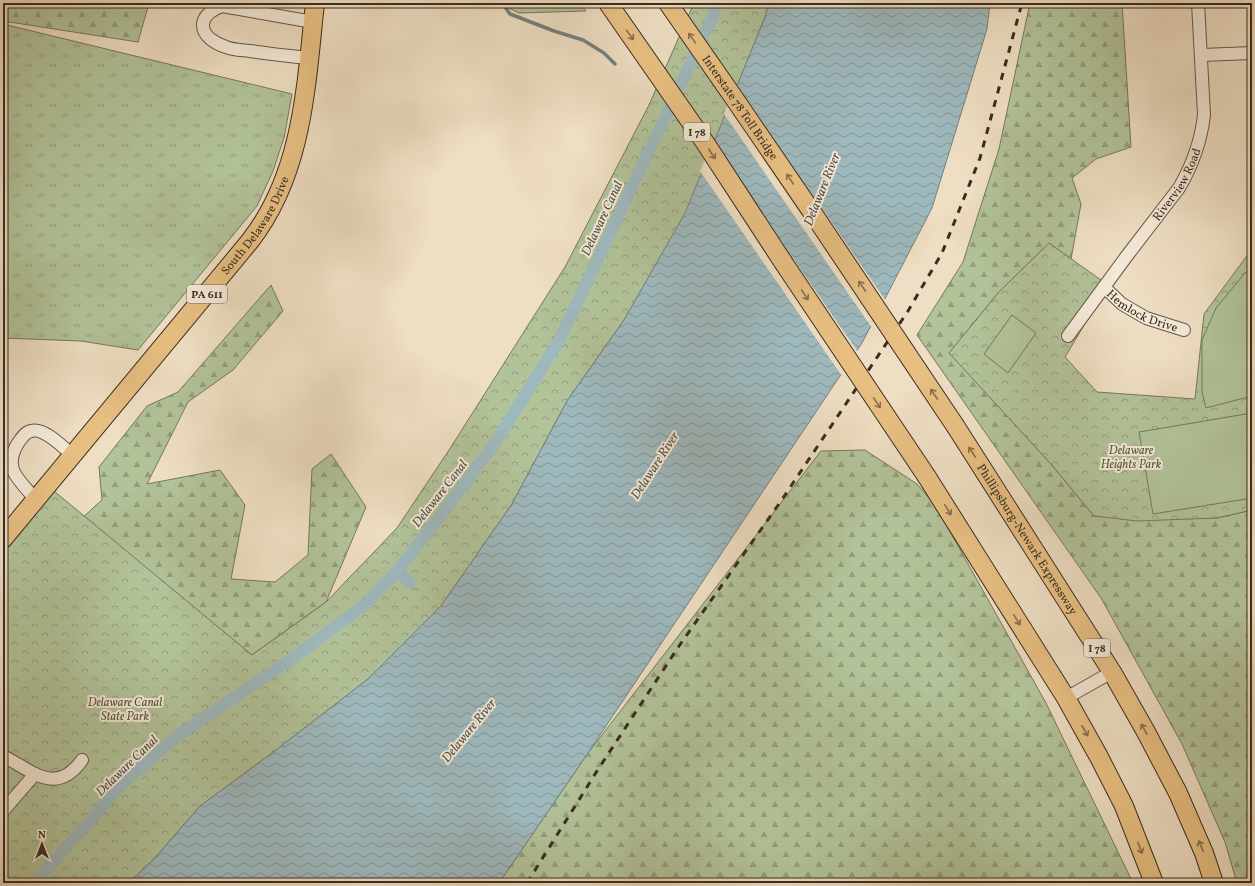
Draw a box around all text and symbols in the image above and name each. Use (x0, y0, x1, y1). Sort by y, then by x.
one-way arrow (626, 29, 634, 40)
one-way arrow (688, 33, 696, 44)
street label: Interstate 78 Toll Bridge (698, 52, 781, 164)
road number: I 78 (684, 123, 710, 141)
street label: Riverview Road (1149, 146, 1205, 225)
one-way arrow (708, 148, 716, 159)
water label: Delaware River (800, 150, 846, 229)
street label: South Delaware Drive (218, 174, 294, 279)
one-way arrow (786, 174, 794, 185)
water label: Delaware Canal (578, 178, 628, 259)
one-way arrow (858, 281, 866, 292)
road number: PA 611 (187, 285, 227, 303)
street label: Hemlock Drive (1103, 286, 1180, 337)
one-way arrow (801, 289, 809, 300)
one-way arrow (930, 389, 938, 400)
one-way arrow (873, 397, 881, 408)
water label: Delaware River (627, 429, 684, 503)
park label: Delaware Heights Park (1101, 443, 1162, 473)
one-way arrow (968, 447, 977, 458)
water label: Delaware Canal (409, 456, 473, 532)
street label: Phillipsburg-Newark Expressway (973, 461, 1081, 619)
one-way arrow (944, 504, 952, 515)
one-way arrow (1013, 614, 1021, 625)
road number: I 78 (1084, 639, 1110, 657)
park label: Delaware Canal State Park (88, 695, 162, 725)
water label: Delaware River (438, 695, 501, 767)
one-way arrow (1140, 723, 1148, 735)
one-way arrow (1081, 725, 1089, 737)
water label: Delaware Canal (92, 731, 163, 801)
north arrow (22, 824, 62, 864)
text: N (38, 828, 46, 843)
one-way arrow (1197, 841, 1204, 853)
one-way arrow (1137, 842, 1145, 854)

